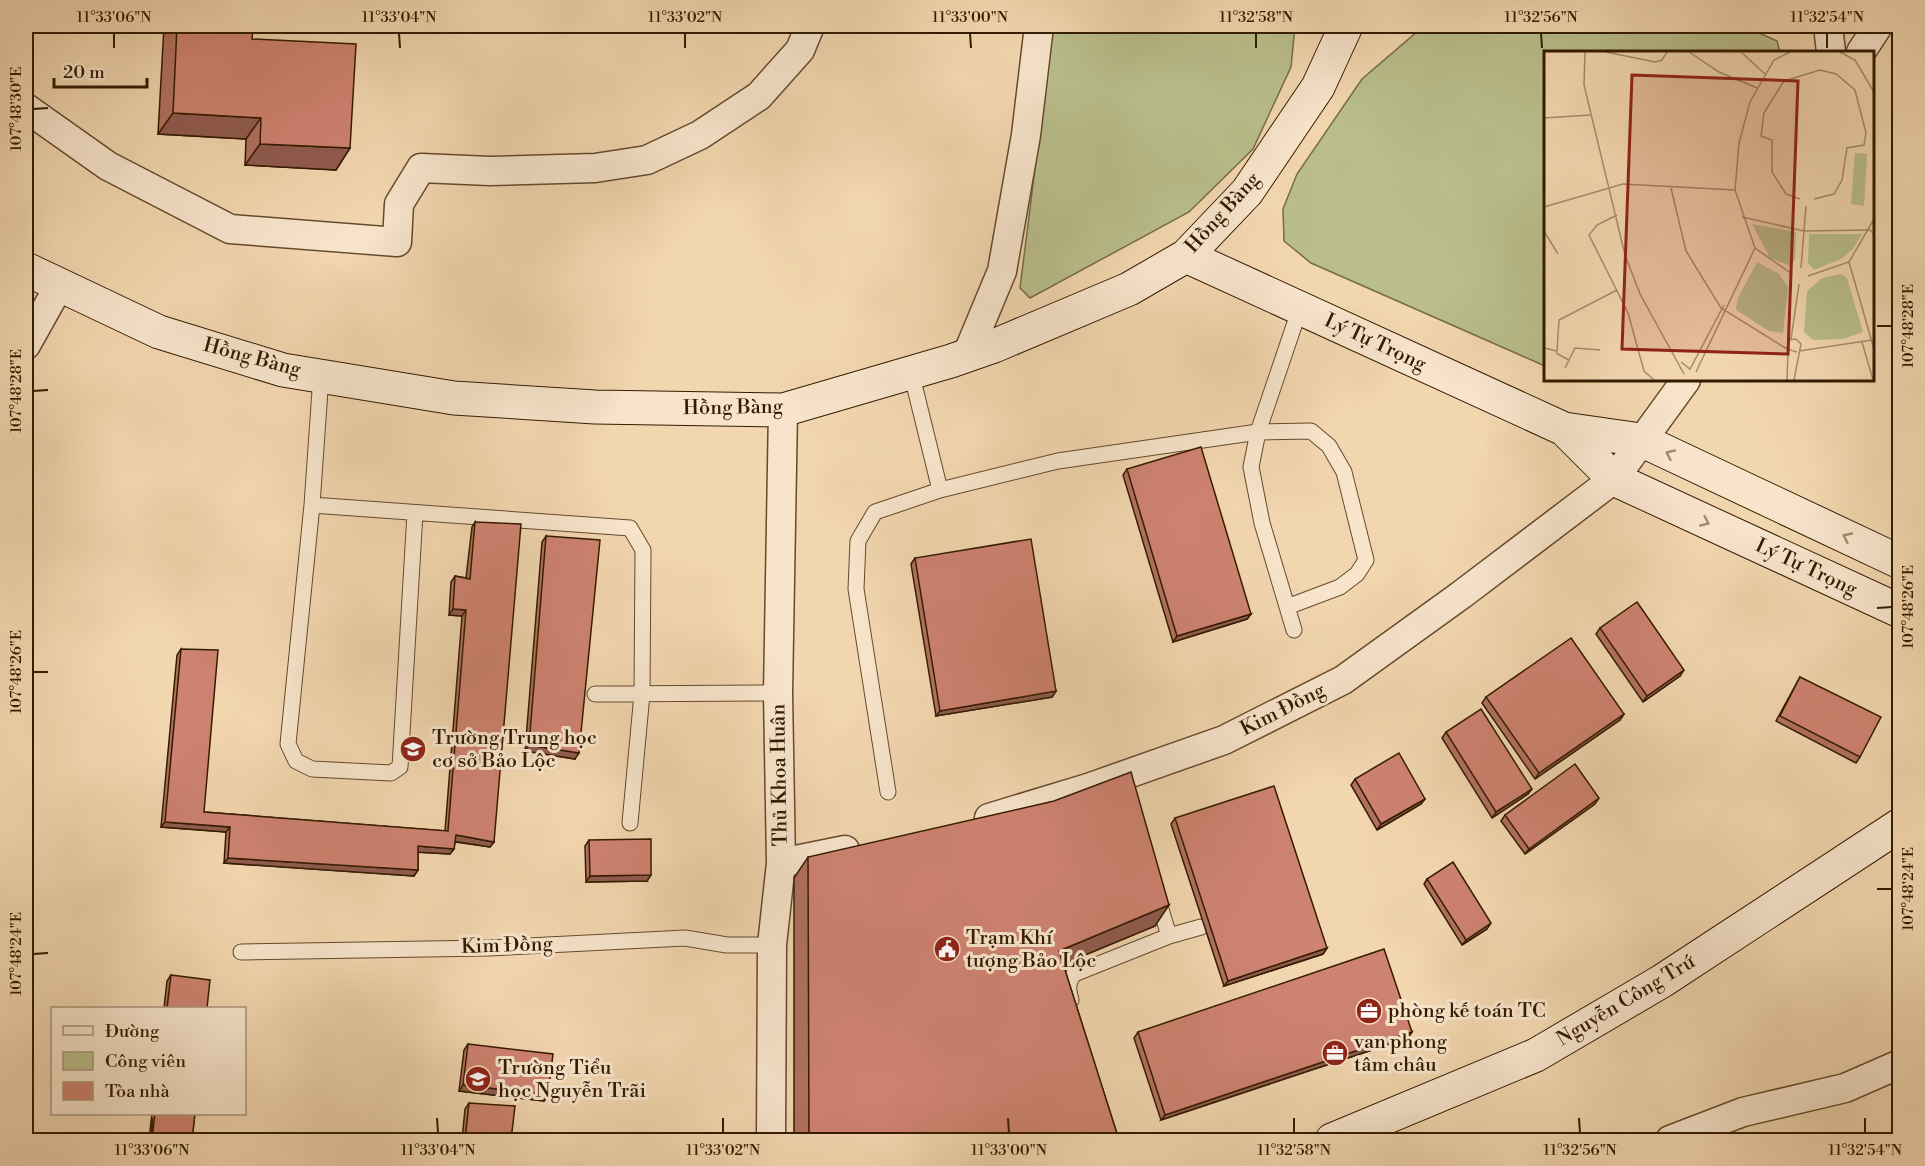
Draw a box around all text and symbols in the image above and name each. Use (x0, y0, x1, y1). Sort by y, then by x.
text: 11°33'06"N (77, 8, 151, 27)
text: 11°33'04"N (362, 8, 436, 27)
text: 11°33'02"N (648, 8, 722, 27)
text: 11°33'00"N (932, 8, 1008, 27)
text: 11°32'58"N (1219, 8, 1293, 27)
text: 11°32'56"N (1504, 8, 1578, 27)
text: 11°32'54"N (1790, 8, 1864, 27)
scale bar (54, 51, 147, 89)
inset map (1544, 51, 1874, 381)
text: 20 m (63, 61, 105, 84)
text: 107°48'30"E (7, 67, 26, 151)
street label: Hồng Bàng (1180, 167, 1266, 259)
text: 107°48'28"E (1899, 284, 1918, 368)
street label: Lý Tự Trọng (1320, 308, 1431, 378)
street label: Hồng Bàng (200, 333, 304, 383)
text: 107°48'28"E (7, 349, 26, 433)
street label: Hồng Bàng (683, 395, 784, 421)
one-way arrow (1666, 449, 1677, 461)
one-way arrow (1699, 514, 1710, 526)
street label: Lý Tự Trọng (1751, 533, 1862, 603)
one-way arrow (1842, 533, 1853, 545)
text: 107°48'26"E (1899, 565, 1918, 649)
text: 107°48'26"E (7, 630, 26, 714)
street label: Kim Đồng (1236, 678, 1330, 742)
street label: Thủ Khoa Huân (766, 703, 794, 847)
place label: Trường Trung học cơ sở Bảo Lộc (432, 726, 597, 774)
school or university icon: Trường Trung học cơ sở Bảo Lộc (398, 734, 428, 764)
text: 107°48'24"E (1899, 847, 1918, 931)
text: 107°48'24"E (7, 912, 26, 996)
place label: Trạm Khí tượng Bảo Lộc (966, 926, 1096, 974)
street label: Kim Đồng (461, 932, 554, 960)
public building icon: Trạm Khí tượng Bảo Lộc (932, 934, 962, 964)
street label: Nguyễn Công Trứ (1552, 949, 1700, 1052)
office icon: phòng kế toán TC (1354, 996, 1384, 1026)
place label: phòng kế toán TC (1388, 999, 1546, 1024)
legend (51, 1007, 246, 1115)
text: Đường (105, 1020, 160, 1043)
place label: van phong tâm châu (1353, 1030, 1448, 1078)
office icon: van phong tâm châu (1320, 1038, 1350, 1068)
text: Công viên (105, 1050, 186, 1073)
place label: Trường Tiểu học Nguyễn Trãi (498, 1056, 646, 1104)
school or university icon: Trường Tiểu học Nguyễn Trãi (463, 1064, 493, 1094)
text: Tòa nhà (105, 1080, 170, 1103)
text: 11°33'06"N (115, 1141, 189, 1160)
text: 11°33'04"N (401, 1141, 475, 1160)
text: 11°33'02"N (686, 1141, 760, 1160)
text: 11°33'00"N (971, 1141, 1047, 1160)
text: 11°32'58"N (1257, 1141, 1331, 1160)
text: 11°32'56"N (1543, 1141, 1617, 1160)
text: 11°32'54"N (1828, 1141, 1902, 1160)

